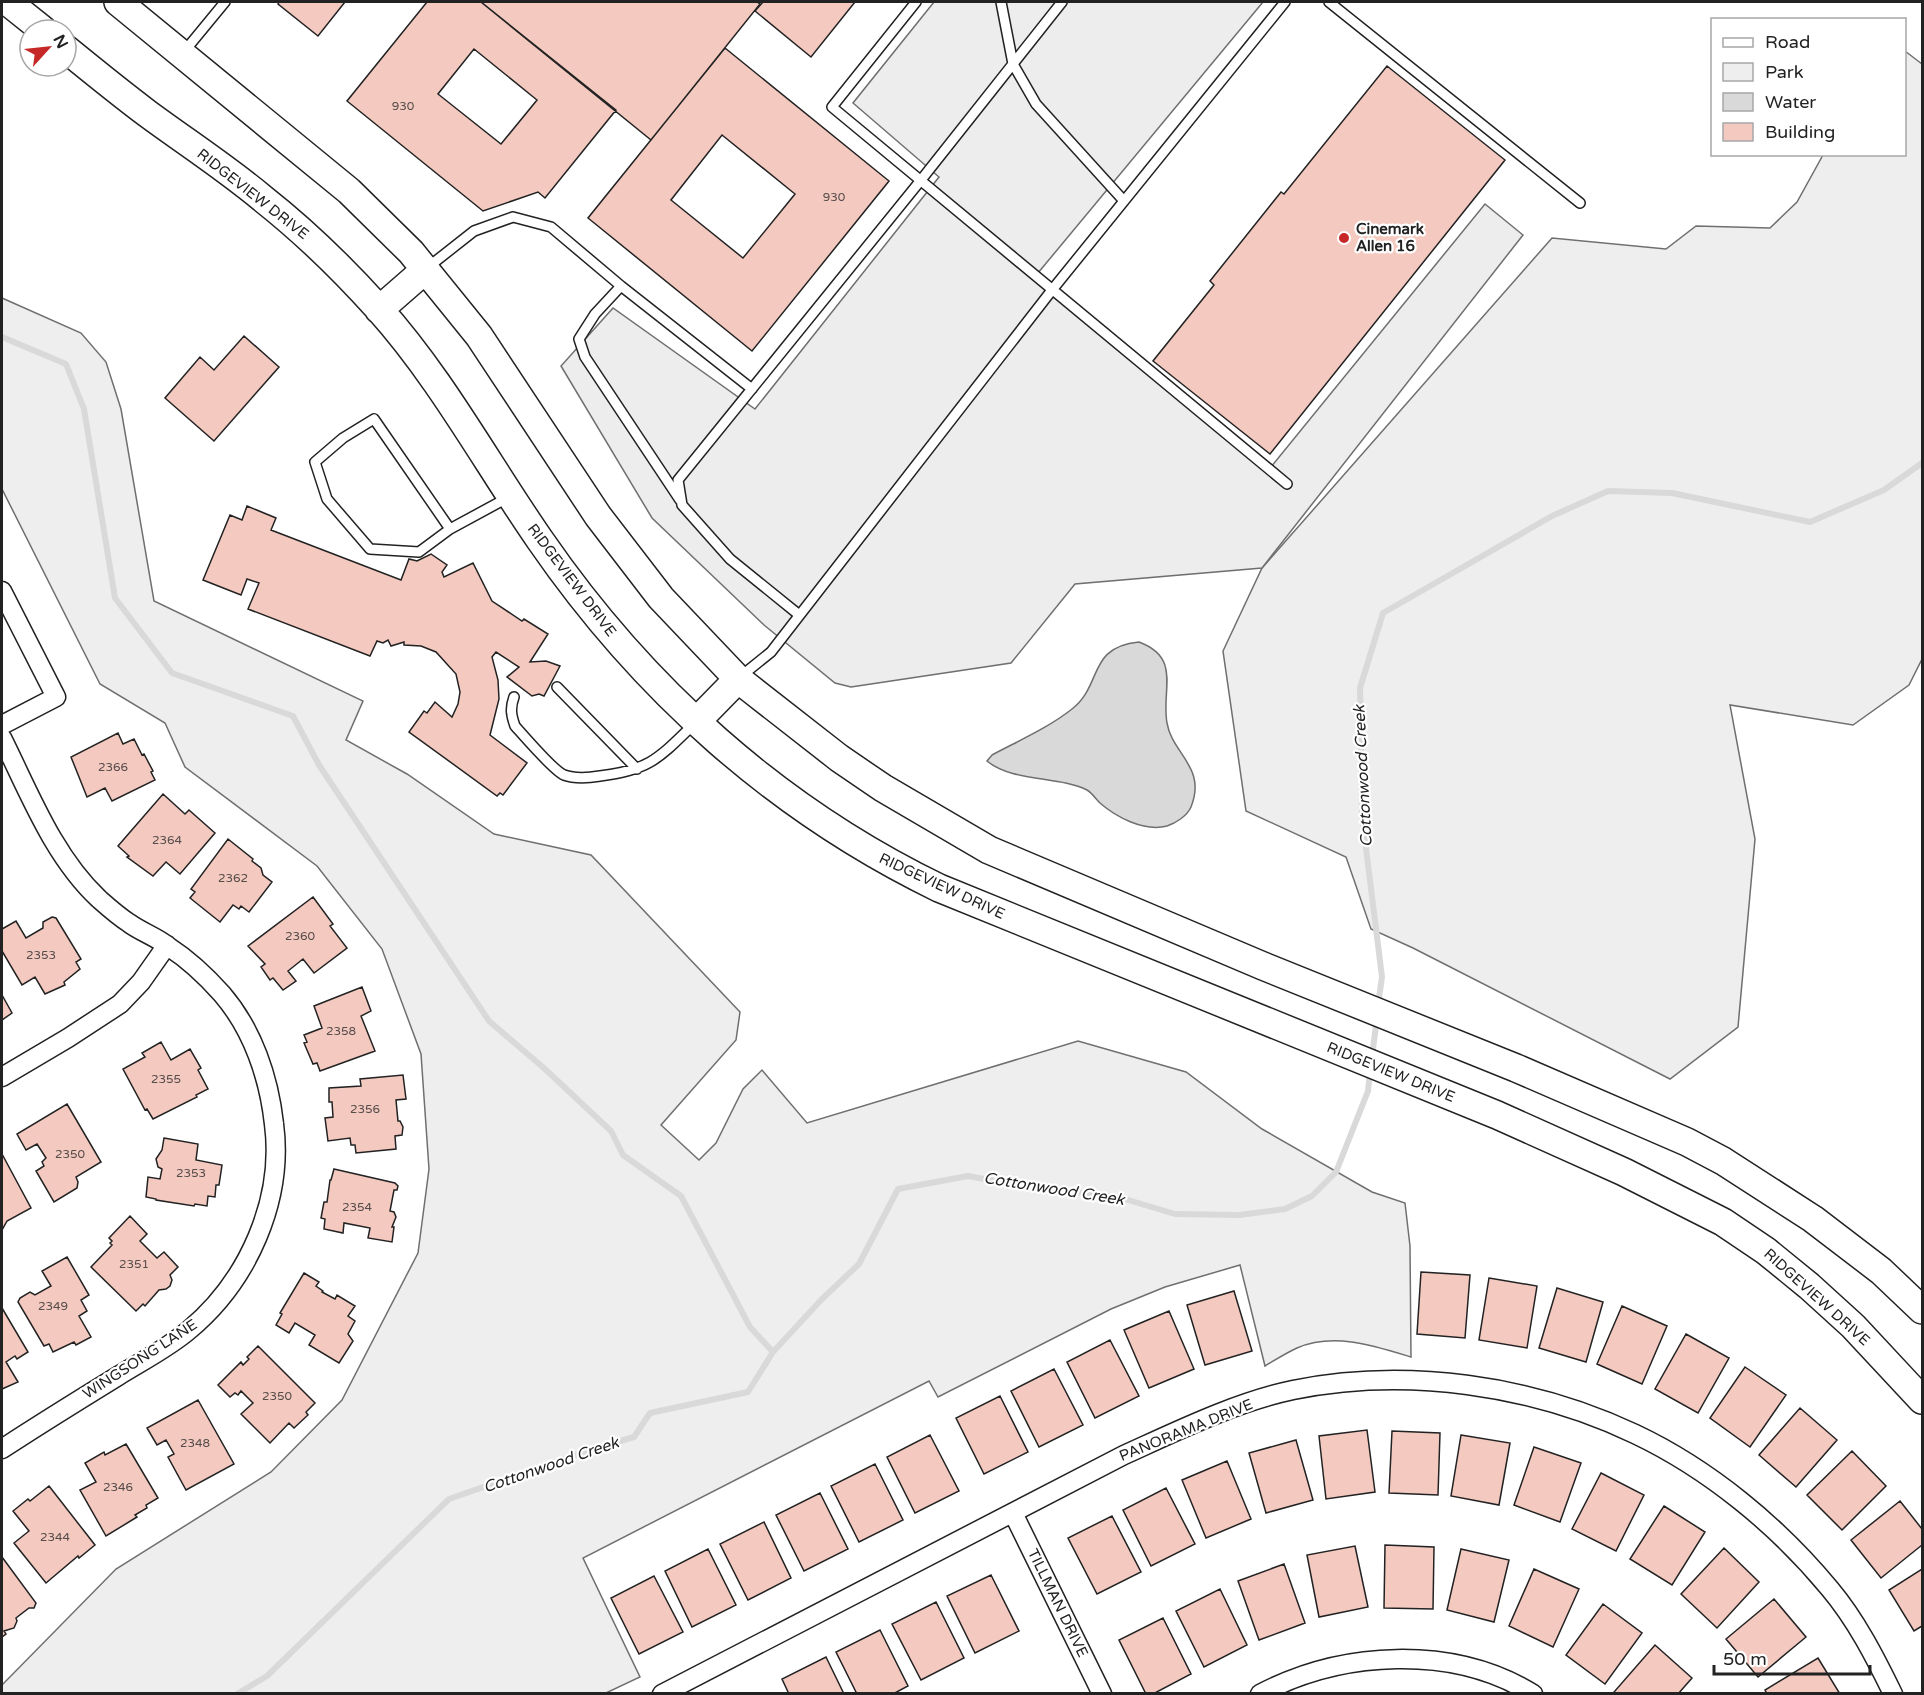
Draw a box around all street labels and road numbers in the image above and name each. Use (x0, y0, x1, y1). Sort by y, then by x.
street label: RIDGEVIEW DRIVE (194, 145, 312, 243)
street label: RIDGEVIEW DRIVE (524, 520, 620, 640)
street label: RIDGEVIEW DRIVE (876, 849, 1008, 923)
street label: RIDGEVIEW DRIVE (1324, 1038, 1458, 1106)
street label: RIDGEVIEW DRIVE (1760, 1245, 1874, 1349)
street label: WINGSONG LANE (79, 1315, 201, 1403)
street label: PANORAMA DRIVE (1117, 1395, 1255, 1465)
street label: TILLMAN DRIVE (1024, 1546, 1092, 1660)

